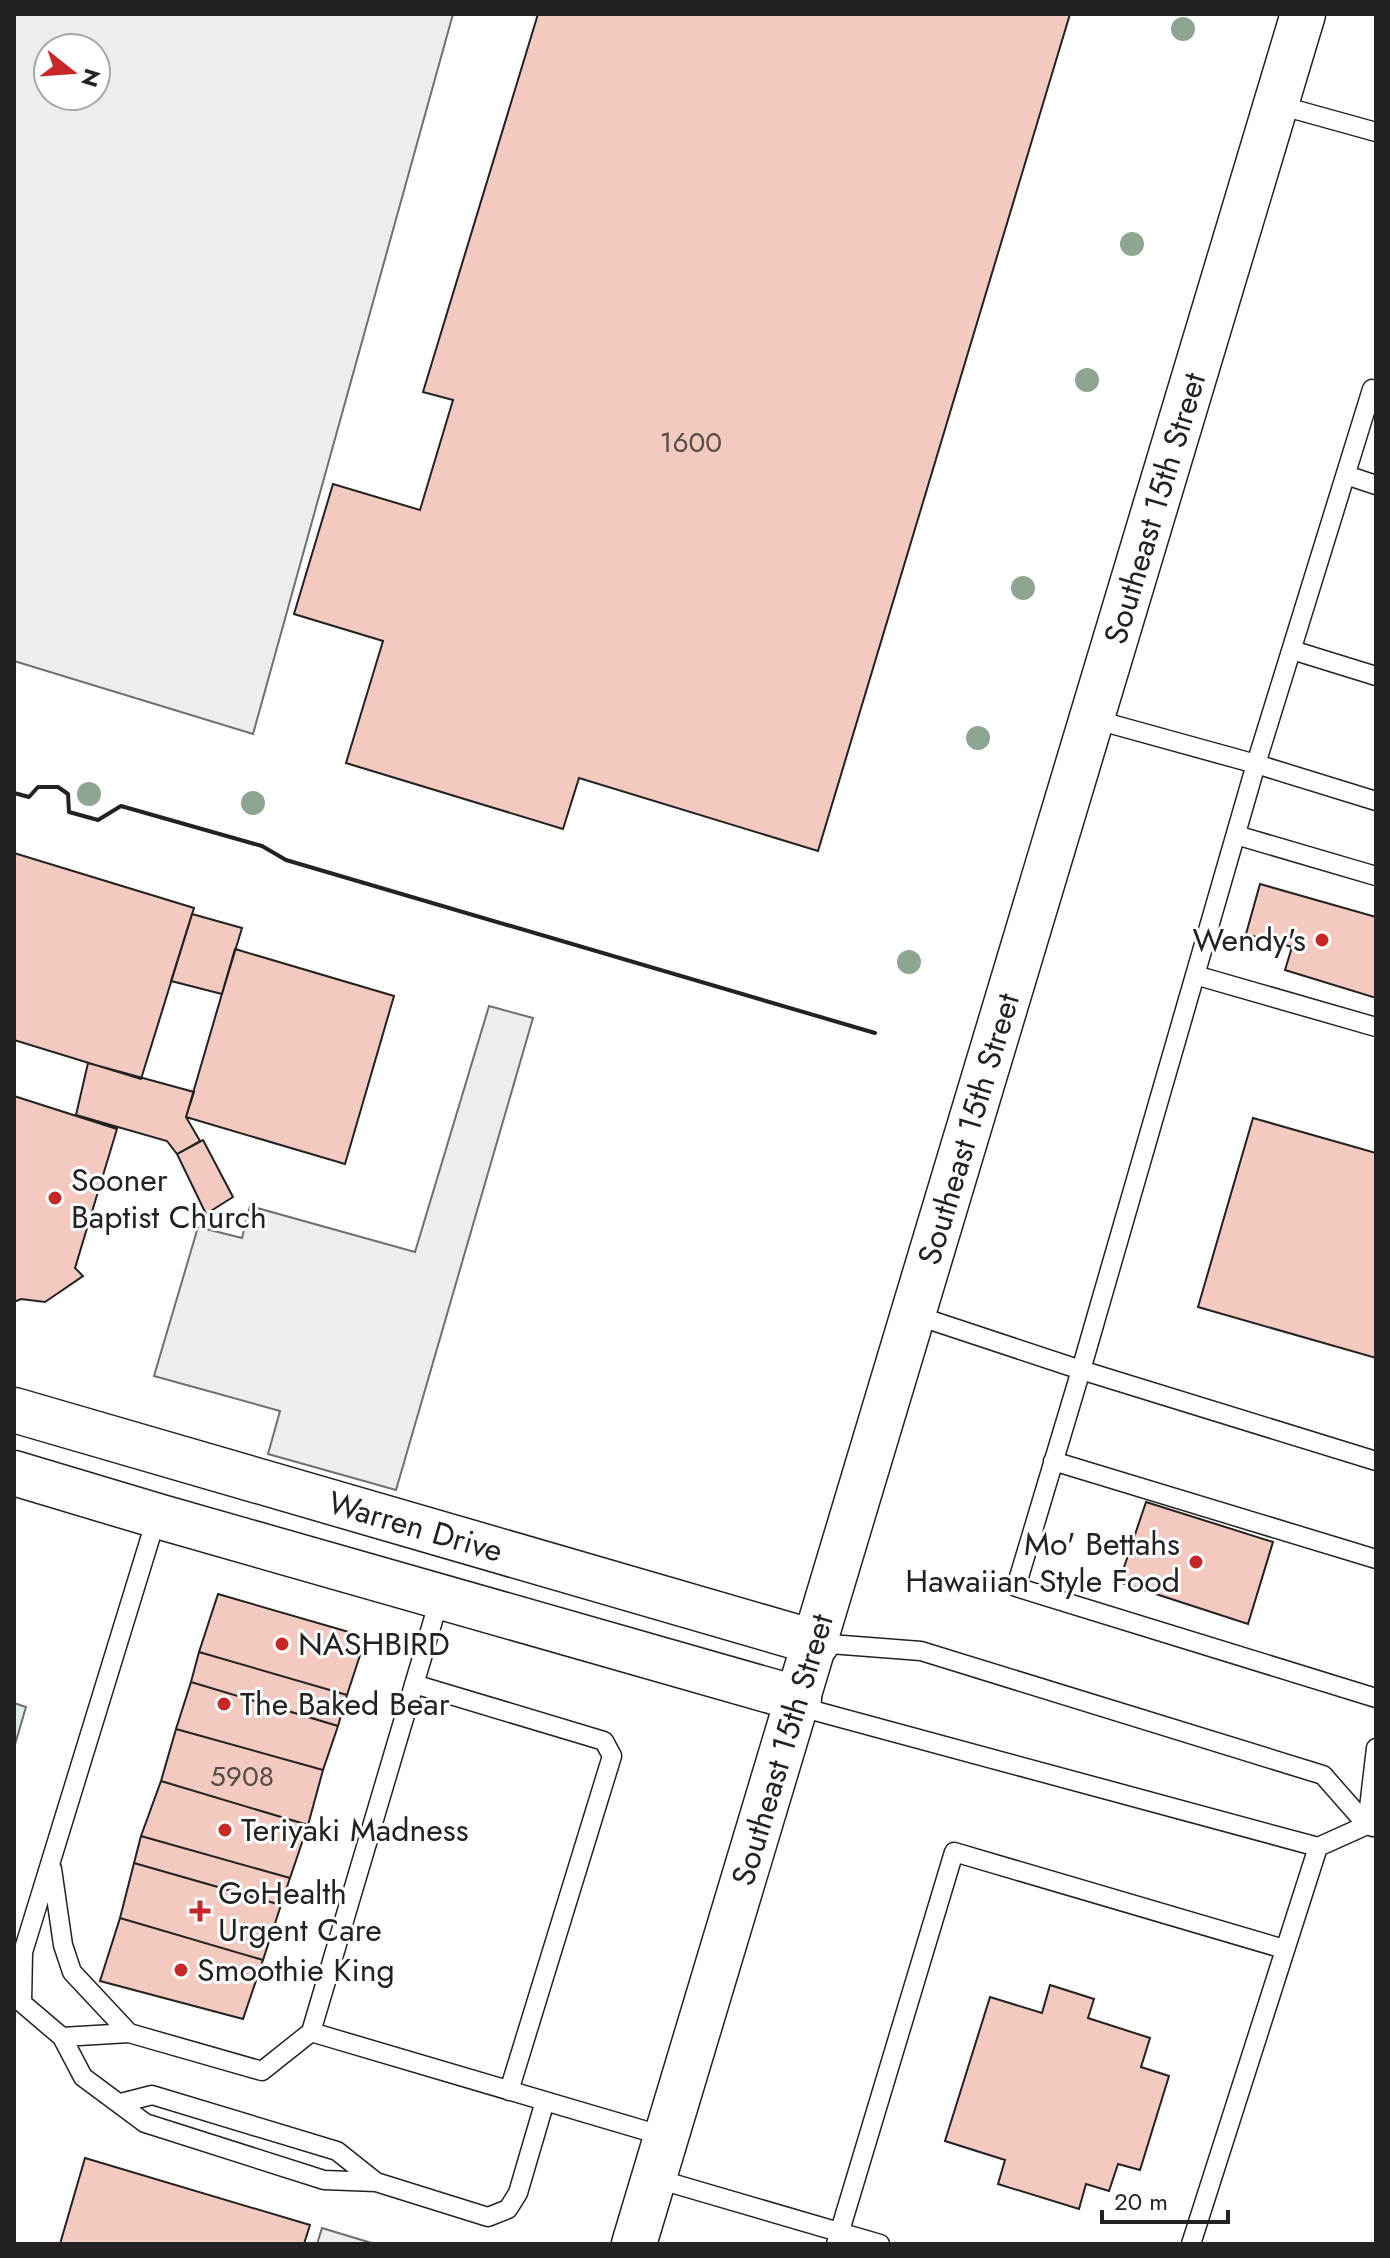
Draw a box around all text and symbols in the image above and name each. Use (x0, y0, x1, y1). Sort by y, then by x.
north arrow (32, 32, 112, 112)
text: N (73, 65, 109, 91)
street label: Southeast 15th Street (1092, 367, 1217, 650)
house number: 1600 (660, 422, 722, 463)
place label: Wendy's (1192, 917, 1306, 963)
marker: Wendy's (1313, 931, 1331, 949)
street label: Southeast 15th Street (906, 987, 1031, 1270)
place label: Sooner Baptist Church (71, 1157, 267, 1240)
marker: Sooner Baptist Church (46, 1189, 64, 1207)
street label: Warren Drive (323, 1479, 508, 1574)
place label: Mo' Bettahs Hawaiian Style Food (905, 1521, 1180, 1604)
marker: Mo' Bettahs Hawaiian Style Food (1187, 1553, 1205, 1571)
street label: Southeast 15th Street (720, 1608, 845, 1891)
place label: NASHBIRD (298, 1621, 450, 1667)
marker: NASHBIRD (273, 1635, 291, 1653)
place label: The Baked Bear (240, 1681, 450, 1727)
marker: The Baked Bear (215, 1695, 233, 1713)
house number: 5908 (210, 1756, 274, 1797)
place label: Teriyaki Madness (241, 1807, 469, 1853)
marker: Teriyaki Madness (216, 1821, 234, 1839)
place label: GoHealth Urgent Care (218, 1870, 382, 1953)
marker: GoHealth Urgent Care (189, 1900, 211, 1922)
place label: Smoothie King (197, 1947, 395, 1993)
marker: Smoothie King (172, 1961, 190, 1979)
scale bar (1102, 2174, 1228, 2224)
text: 20 m (1114, 2184, 1168, 2219)

